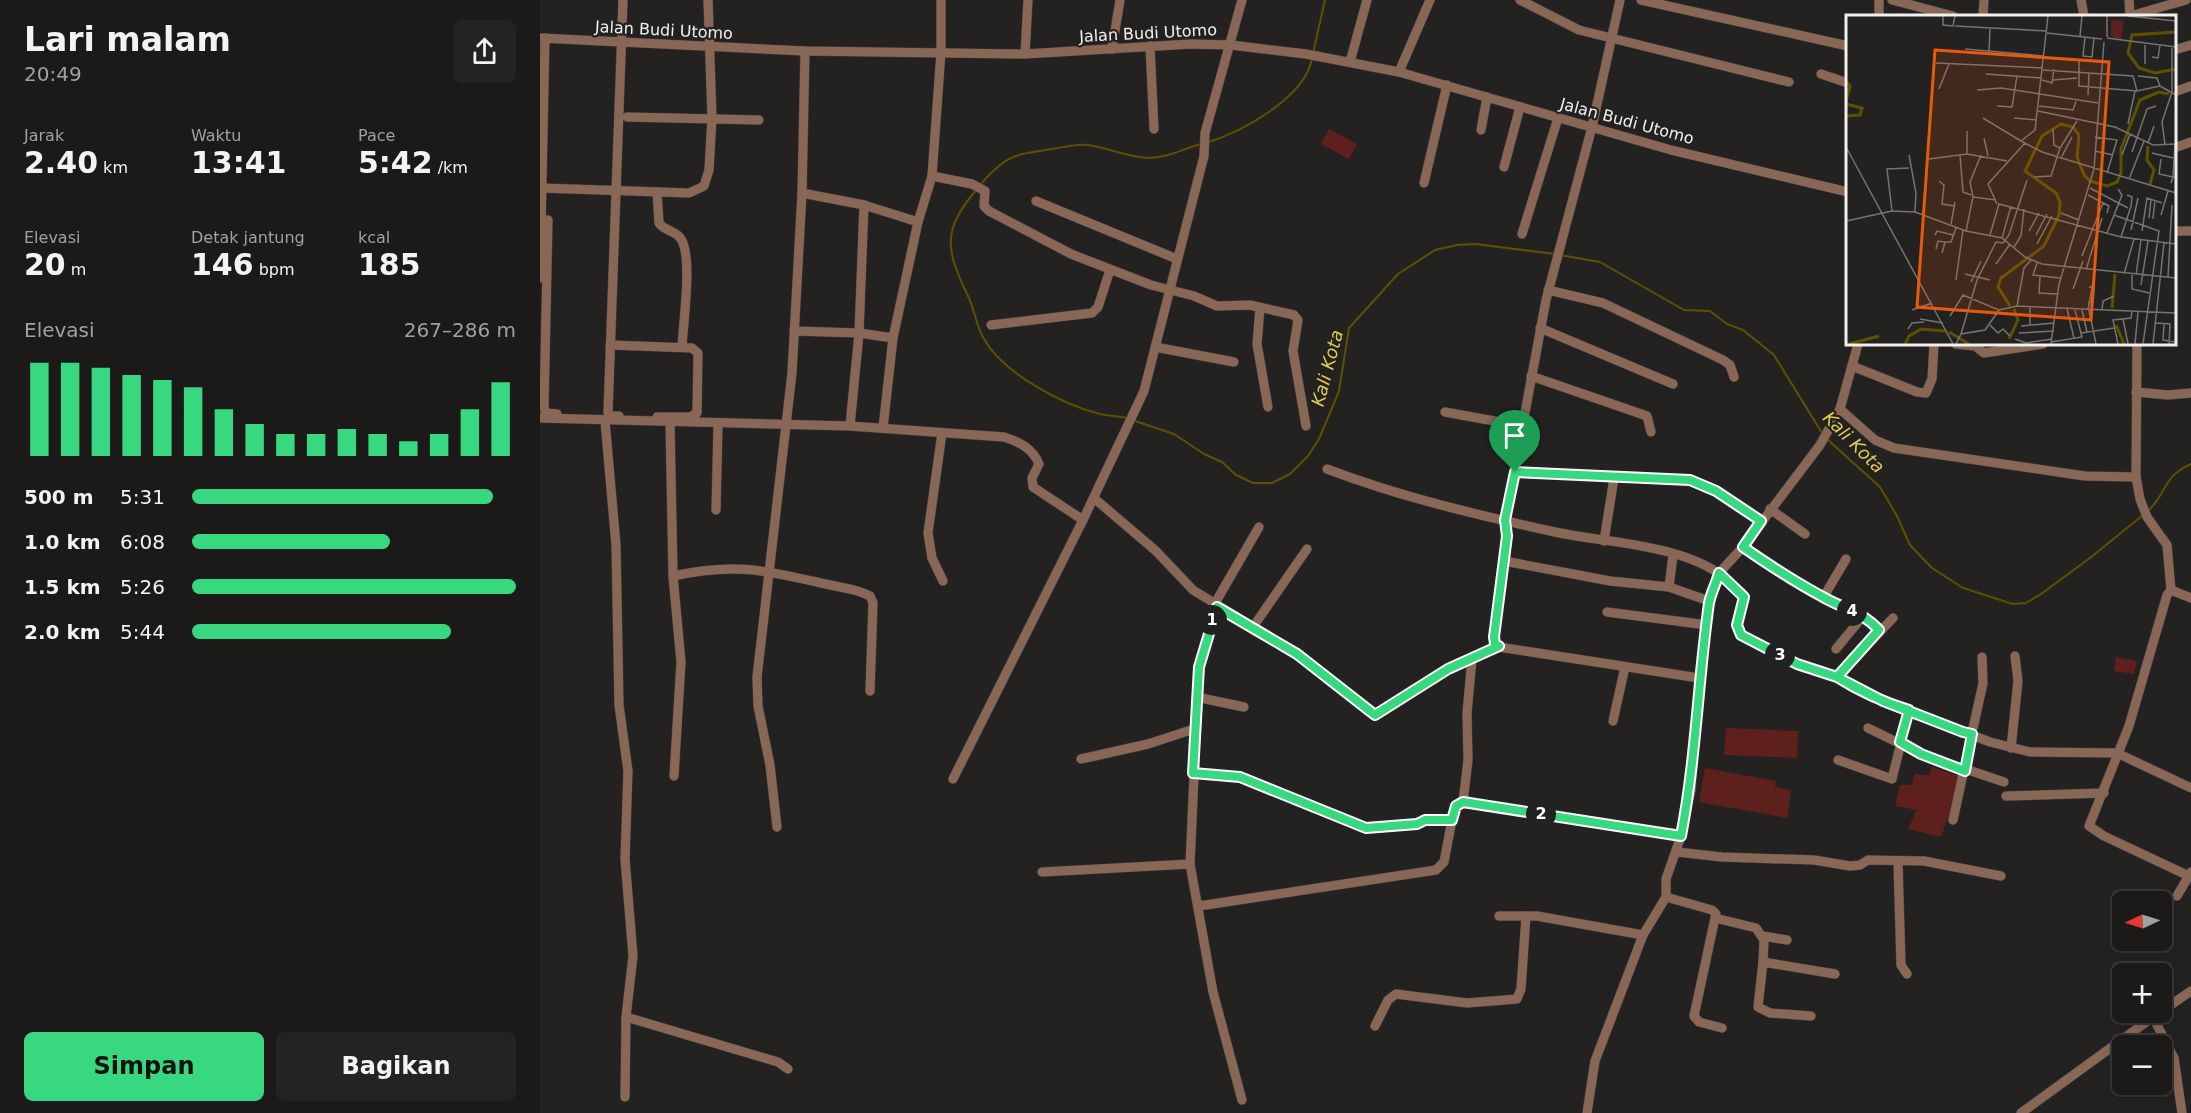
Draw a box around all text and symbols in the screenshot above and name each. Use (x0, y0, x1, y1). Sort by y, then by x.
inset map (1846, 15, 2176, 345)
street label: Jalan Budi Utomo (594, 17, 733, 43)
text: Lari malam (24, 20, 231, 59)
button: share (453, 20, 516, 83)
street label: Jalan Budi Utomo (1078, 20, 1217, 46)
text: 20:49 (24, 62, 82, 86)
street label: Jalan Budi Utomo (1557, 94, 1696, 148)
text: Jarak (24, 126, 64, 145)
text: Waktu (191, 126, 241, 145)
text: Pace (358, 126, 395, 145)
text: 2.40 (24, 145, 98, 180)
text: 13:41 (191, 145, 287, 180)
text: 5:42 (358, 145, 433, 180)
text: km (98, 158, 128, 177)
text: /km (433, 158, 468, 177)
text: Elevasi (24, 228, 80, 247)
text: Detak jantung (191, 228, 305, 247)
text: kcal (358, 228, 390, 247)
text: 20 (24, 247, 66, 282)
text: 146 (191, 247, 254, 282)
text: 185 (358, 247, 421, 282)
text: m (66, 260, 86, 279)
text: bpm (254, 260, 295, 279)
text: Elevasi (24, 318, 95, 342)
text: 267–286 m (404, 318, 516, 342)
water label: Kali Kota (1307, 328, 1347, 408)
water label: Kali Kota (1819, 407, 1889, 477)
pin (1489, 410, 1540, 472)
icon: arrive (1498, 419, 1531, 452)
text: 500 m (24, 485, 94, 509)
text: 5:31 (120, 485, 165, 509)
text: 1.0 km (24, 530, 101, 554)
text: 6:08 (120, 530, 165, 554)
text: 1.5 km (24, 575, 101, 599)
text: 5:26 (120, 575, 165, 599)
pin: 4 (1837, 596, 1867, 626)
text: 4 (1846, 601, 1858, 620)
pin: 1 (1197, 605, 1227, 635)
text: 1 (1206, 610, 1218, 629)
text: 2.0 km (24, 620, 101, 644)
text: 5:44 (120, 620, 165, 644)
pin: 3 (1765, 640, 1795, 670)
text: 3 (1774, 645, 1786, 664)
pin: 2 (1526, 799, 1556, 829)
text: 2 (1535, 804, 1547, 823)
north arrow (2112, 891, 2172, 951)
map controls (2112, 891, 2172, 1095)
button: + (2112, 963, 2172, 1023)
button: Simpan (24, 1032, 264, 1101)
button: Bagikan (276, 1032, 516, 1101)
button: − (2112, 1035, 2172, 1095)

